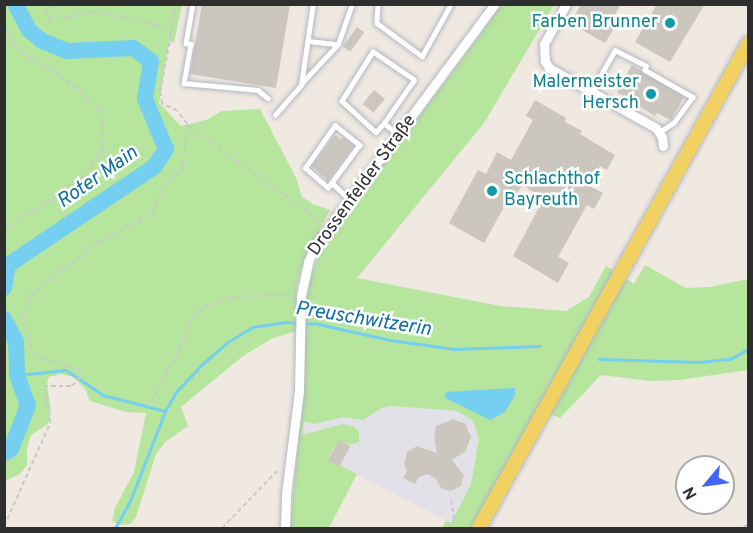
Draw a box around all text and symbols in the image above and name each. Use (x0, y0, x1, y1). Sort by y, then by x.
place label: Farben Brunner (532, 12, 658, 34)
marker: Farben Brunner (663, 16, 677, 30)
place label: Malermeister Hersch (533, 73, 639, 116)
marker: Malermeister Hersch (644, 87, 658, 101)
street label: Drossenfelder Straße (305, 111, 421, 261)
water label: Roter Main (53, 141, 143, 215)
place label: Schlachthof Bayreuth (504, 170, 600, 213)
marker: Schlachthof Bayreuth (485, 184, 499, 198)
water label: Preuschwitzerin (293, 297, 433, 343)
north arrow (675, 455, 735, 515)
text: N (679, 483, 703, 503)

